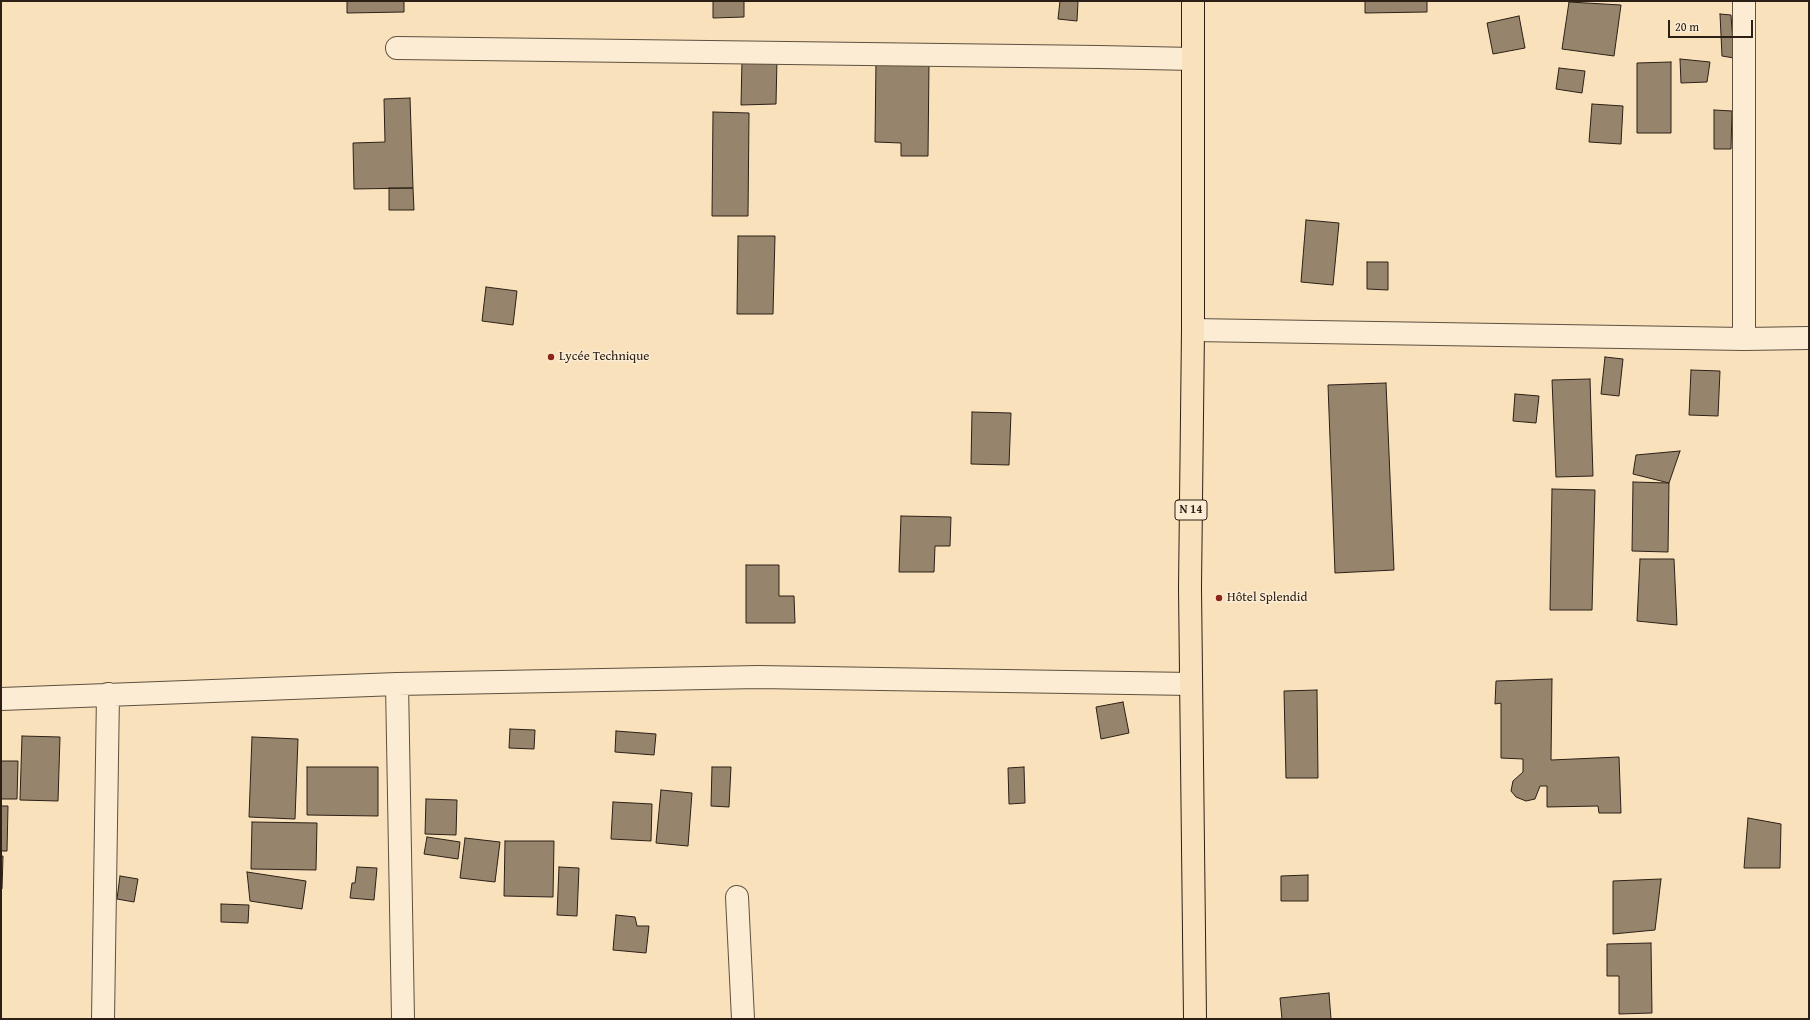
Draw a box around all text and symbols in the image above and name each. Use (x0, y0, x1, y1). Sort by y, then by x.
scale bar (1670, 12, 1755, 38)
text: 20 m (1675, 18, 1699, 35)
place label: Lycée Technique (559, 349, 649, 365)
marker: Lycée Technique (546, 352, 556, 362)
road number: N 14 (1175, 500, 1207, 520)
place label: Hôtel Splendid (1227, 590, 1307, 606)
marker: Hôtel Splendid (1214, 593, 1224, 603)

